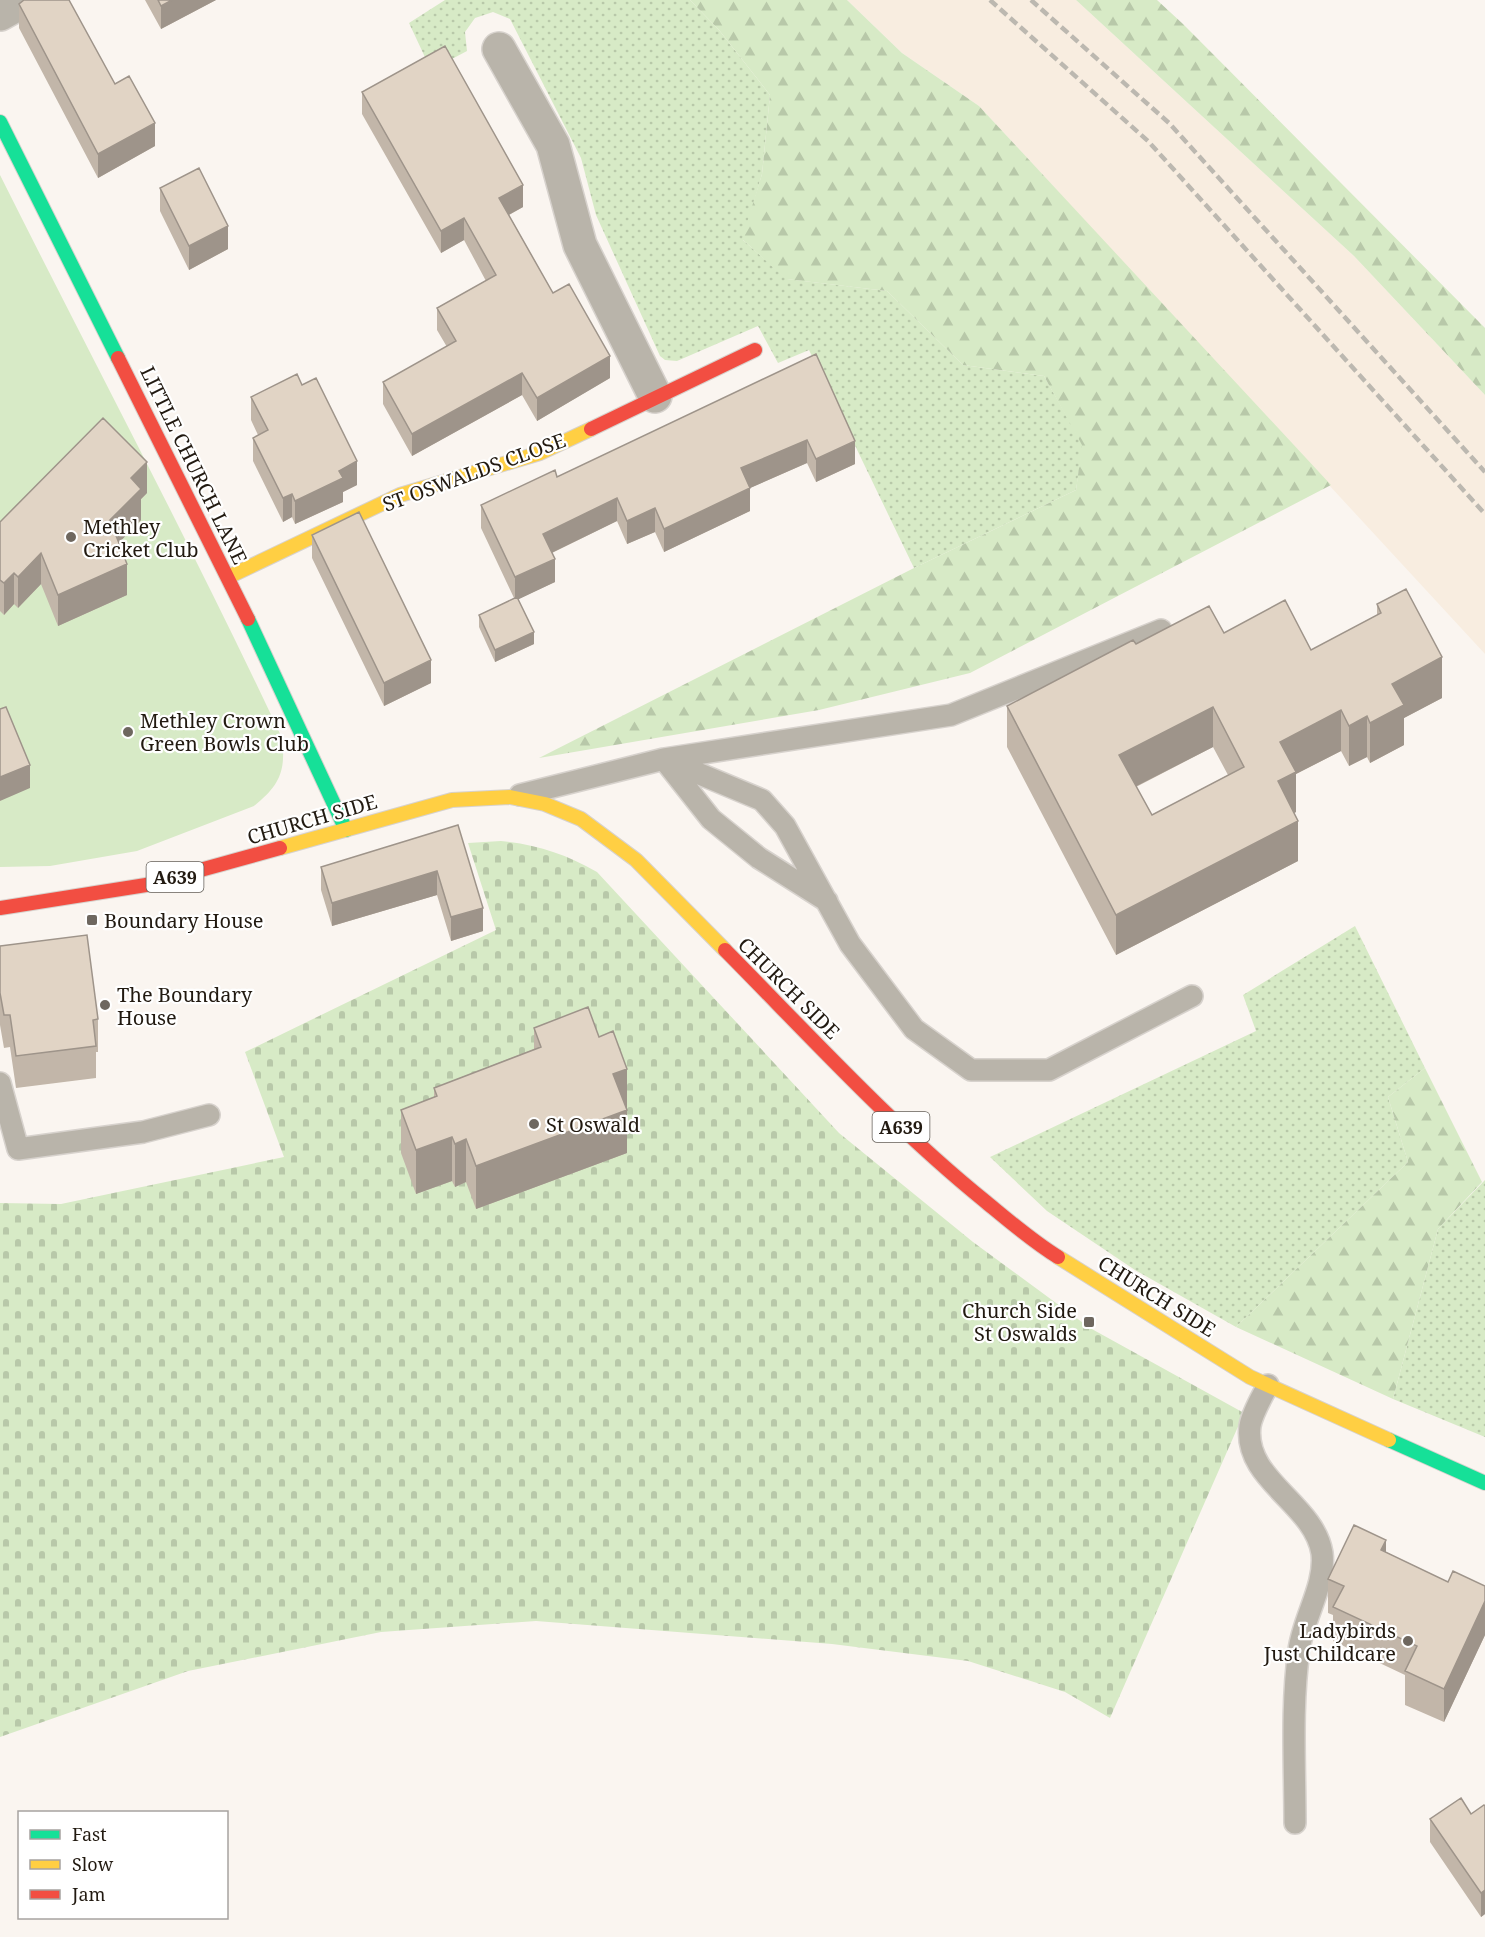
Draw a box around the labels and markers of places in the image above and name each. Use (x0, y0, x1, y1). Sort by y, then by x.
place label: Methley Cricket Club (83, 513, 199, 563)
marker: Methley Cricket Club (64, 530, 78, 544)
place label: Methley Crown Green Bowls Club (140, 707, 309, 757)
marker: Methley Crown Green Bowls Club (121, 725, 135, 739)
place label: Boundary House (104, 907, 264, 934)
marker: Boundary House (85, 913, 99, 927)
place label: The Boundary House (117, 981, 253, 1031)
marker: The Boundary House (98, 998, 112, 1012)
place label: St Oswald (546, 1111, 640, 1138)
marker: St Oswald (527, 1117, 541, 1131)
place label: Church Side St Oswalds (962, 1297, 1077, 1347)
marker: Church Side St Oswalds (1082, 1315, 1096, 1329)
place label: Ladybirds Just Childcare (1263, 1617, 1396, 1667)
marker: Ladybirds Just Childcare (1401, 1634, 1415, 1648)

